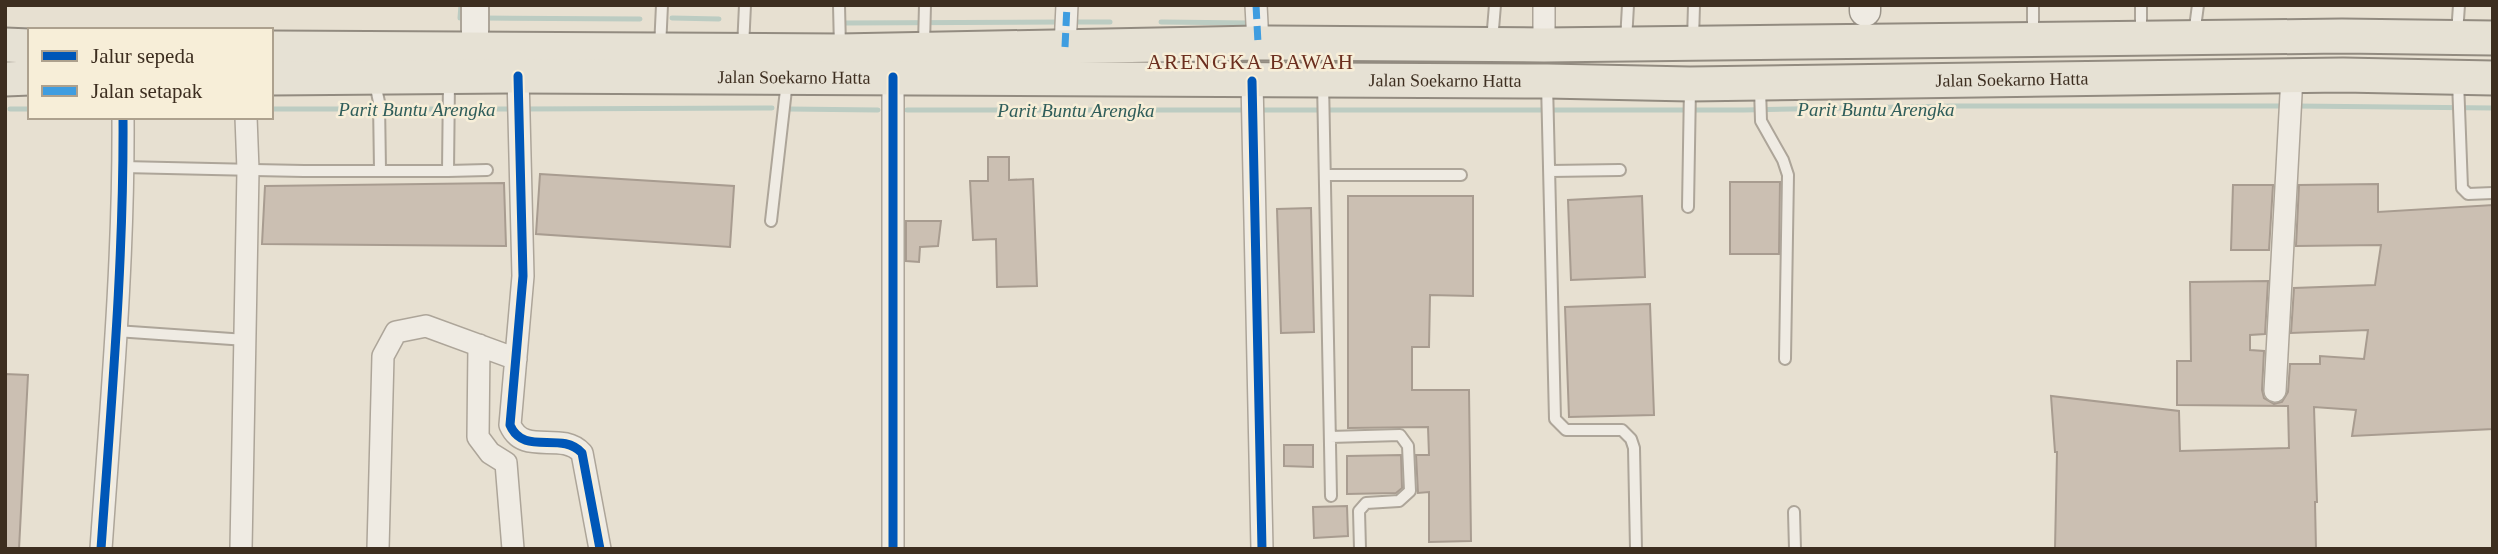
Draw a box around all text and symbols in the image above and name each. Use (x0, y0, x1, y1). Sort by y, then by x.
legend (28, 28, 273, 119)
text: Jalur sepeda (91, 44, 195, 68)
district label: ARENGKA BAWAH (1147, 50, 1355, 74)
street label: Jalan Soekarno Hatta (717, 67, 871, 88)
street label: Jalan Soekarno Hatta (1935, 69, 2089, 91)
street label: Jalan Soekarno Hatta (1368, 70, 1522, 91)
text: Jalan setapak (91, 79, 203, 103)
water label: Parit Buntu Arengka (337, 99, 496, 120)
water label: Parit Buntu Arengka (1796, 99, 1955, 120)
water label: Parit Buntu Arengka (996, 100, 1155, 121)

